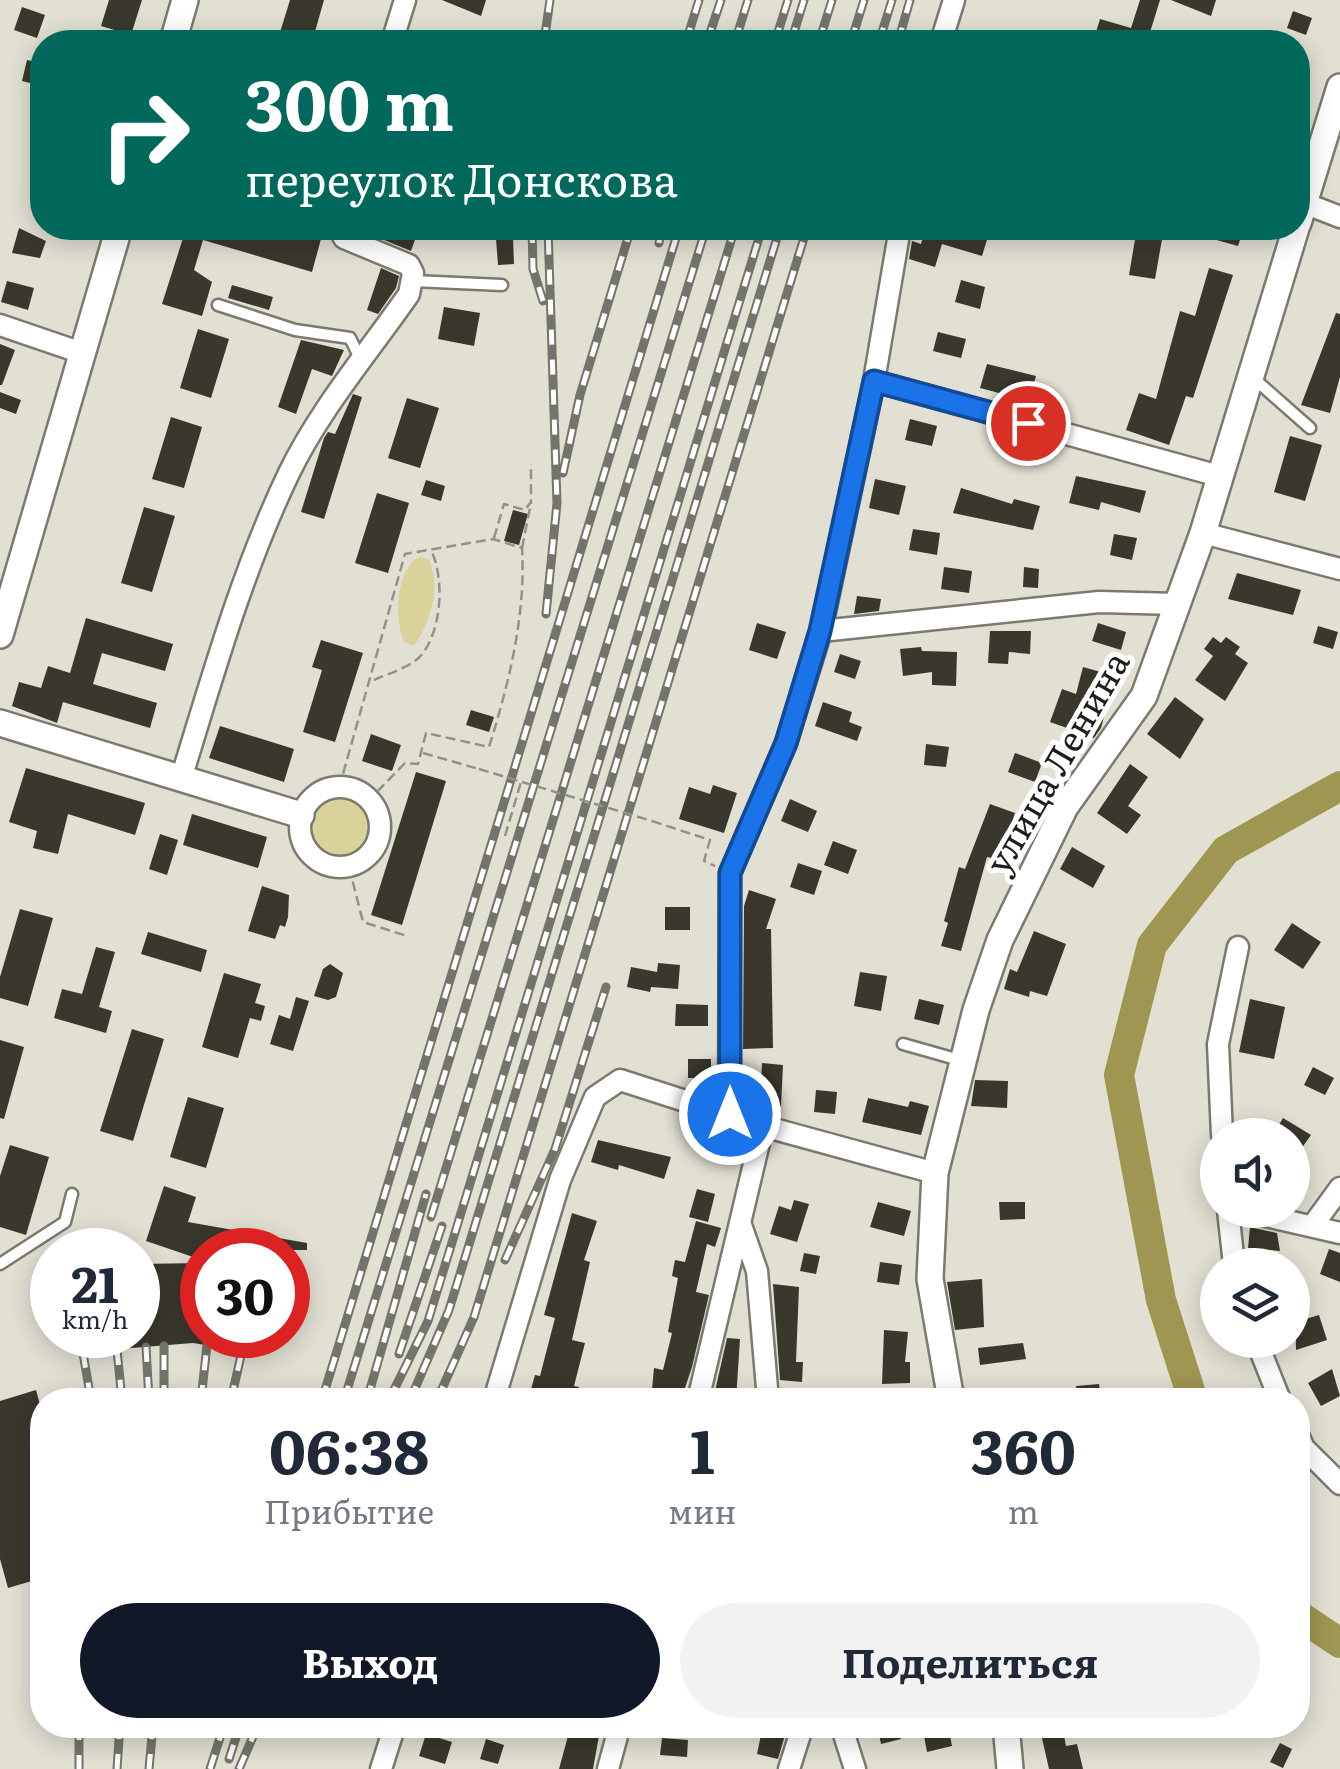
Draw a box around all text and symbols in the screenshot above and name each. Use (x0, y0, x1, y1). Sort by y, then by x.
text: 300 m (245, 49, 454, 153)
icon: right (80, 70, 210, 200)
text: переулок Донскова (245, 144, 678, 211)
pin (986, 381, 1071, 466)
icon: arrive (1001, 396, 1056, 451)
street label: улица Ленина (970, 640, 1140, 883)
position arrow (678, 1062, 782, 1166)
map controls (1200, 1118, 1310, 1358)
button: sound (1200, 1118, 1310, 1228)
speed limit sign: 30 (180, 1228, 310, 1358)
text: 21 (71, 1244, 119, 1318)
button: layers (1200, 1248, 1310, 1358)
text: km/h (62, 1300, 128, 1337)
text: 06:38 (269, 1403, 429, 1492)
text: 1 (690, 1403, 715, 1492)
text: 360 (970, 1403, 1076, 1492)
text: Прибытие (264, 1486, 434, 1534)
text: мин (668, 1486, 736, 1534)
text: m (1008, 1486, 1039, 1534)
button: Выход (80, 1603, 660, 1718)
button: Поделиться (680, 1603, 1260, 1718)

